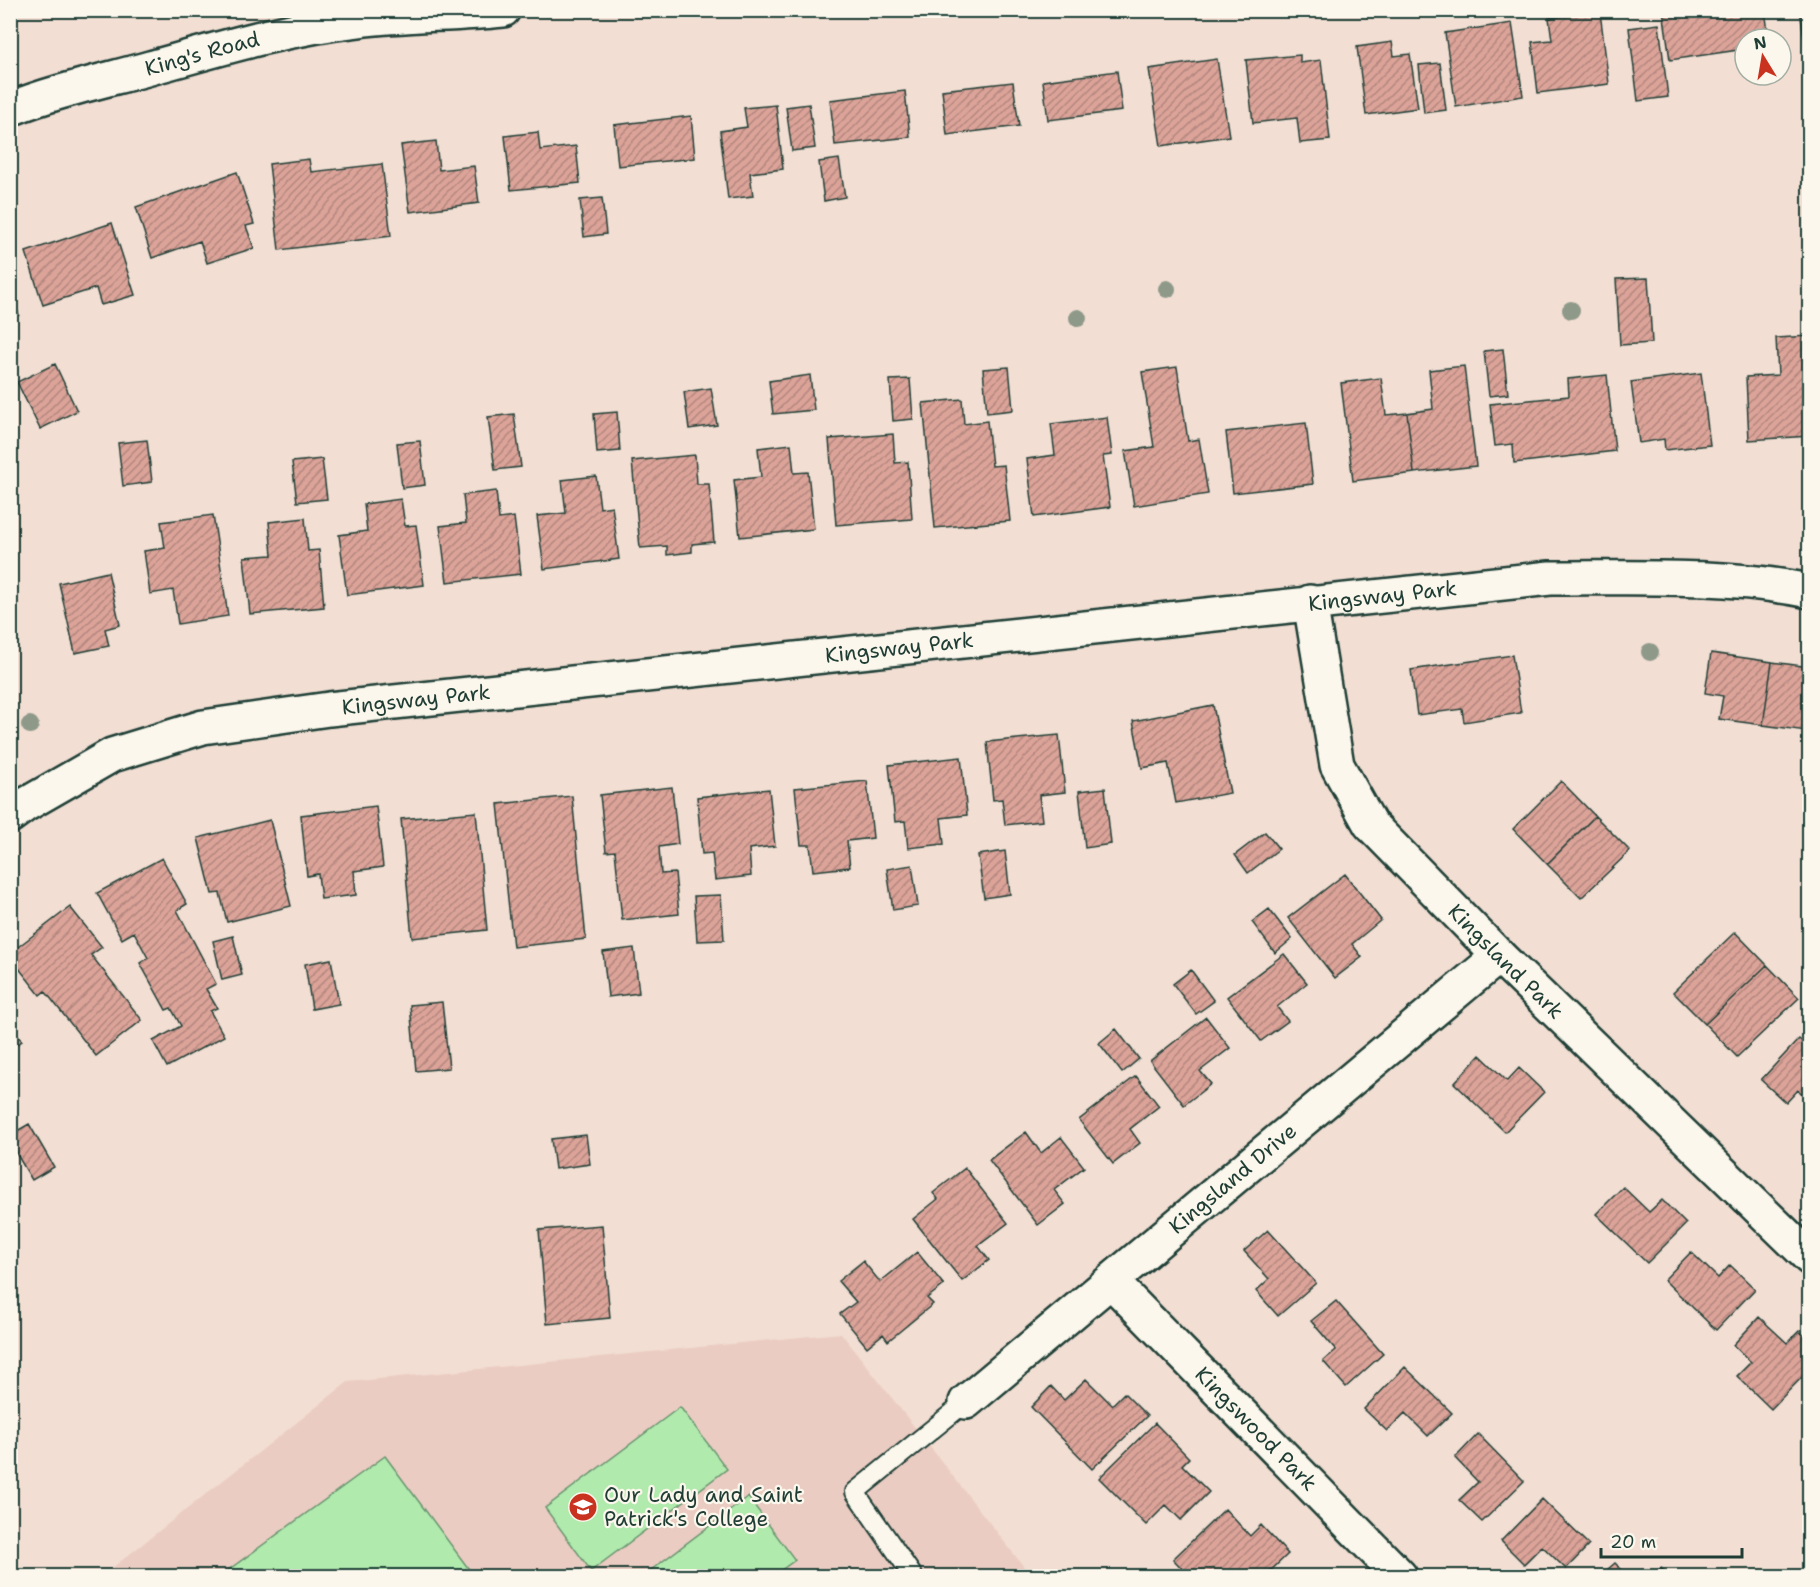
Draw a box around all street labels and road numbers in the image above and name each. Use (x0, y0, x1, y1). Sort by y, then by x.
street label: King's Road (142, 25, 262, 83)
street label: Kingsway Park (1307, 574, 1458, 618)
street label: Kingsway Park (824, 626, 975, 670)
street label: Kingsway Park (340, 678, 492, 722)
street label: Kingsland Park (1442, 898, 1570, 1025)
street label: Kingsland Drive (1163, 1117, 1303, 1240)
street label: Kingswood Park (1189, 1361, 1323, 1497)

